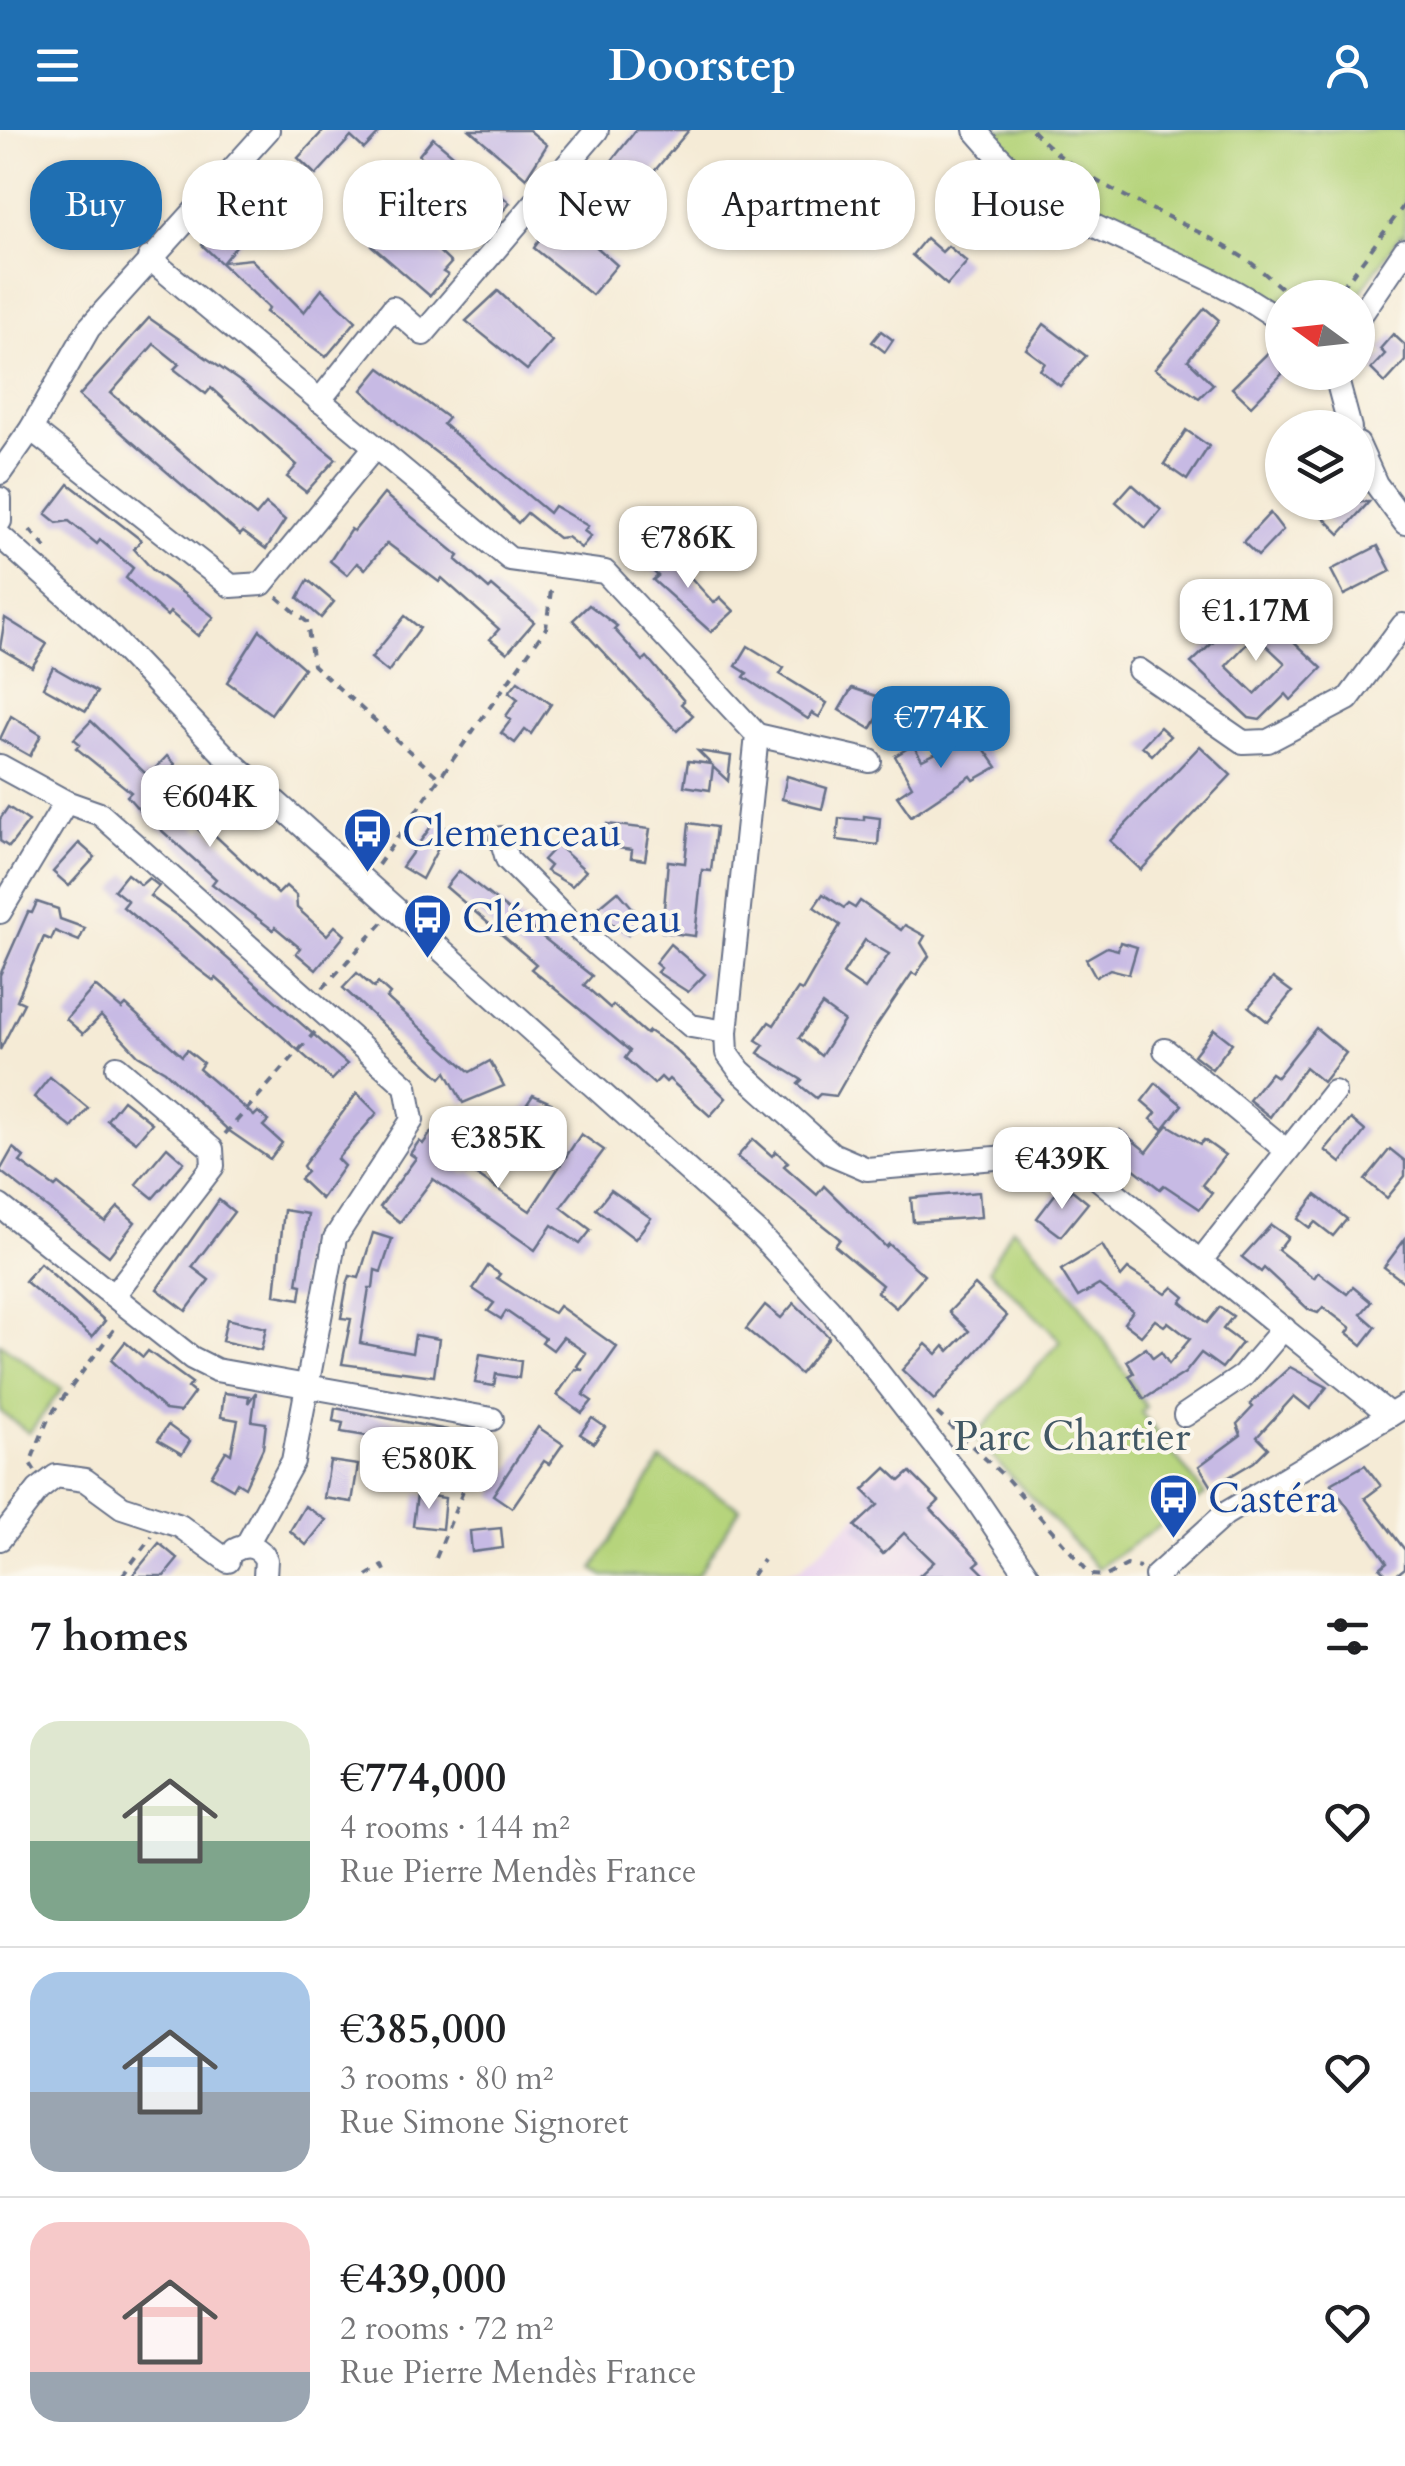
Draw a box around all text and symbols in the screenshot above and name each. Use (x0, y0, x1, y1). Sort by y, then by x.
text: Doorstep (608, 35, 797, 96)
icon: menu (30, 38, 85, 93)
icon: person (1320, 38, 1375, 93)
chip: Buy (30, 160, 162, 250)
chip: Rent (182, 160, 323, 250)
chip: Filters (343, 160, 503, 250)
chip: New (523, 160, 667, 250)
chip: Apartment (687, 160, 915, 250)
chip: House (935, 160, 1100, 250)
north arrow (1265, 280, 1375, 390)
map controls (1265, 280, 1375, 520)
button: layers (1265, 410, 1375, 520)
pin: €786K (618, 506, 758, 591)
text: €786K (641, 516, 735, 560)
pin: €1.17M (1175, 579, 1337, 664)
text: €1.17M (1202, 589, 1310, 633)
pin: €774K (871, 686, 1011, 771)
text: €774K (894, 696, 988, 740)
pin: €604K (140, 765, 280, 850)
text: €604K (163, 775, 257, 819)
place label: Clemenceau (402, 804, 622, 861)
bus stop icon: Clemenceau (341, 806, 393, 874)
place label: Clémenceau (462, 890, 682, 947)
bus stop icon: Clémenceau (401, 892, 453, 960)
pin: €385K (428, 1106, 568, 1191)
text: €385K (451, 1116, 545, 1160)
pin: €439K (992, 1127, 1132, 1212)
text: €439K (1015, 1137, 1109, 1181)
park label: Parc Chartier (954, 1408, 1191, 1465)
pin: €580K (359, 1427, 499, 1512)
text: €580K (382, 1437, 476, 1481)
place label: Castéra (1208, 1470, 1338, 1527)
bus stop icon: Castéra (1147, 1472, 1199, 1540)
text: 7 homes (30, 1608, 188, 1665)
icon: filters (1320, 1609, 1375, 1664)
text: €774,000 (340, 1749, 506, 1806)
icon: home (110, 1761, 230, 1881)
icon: heart (1320, 1794, 1375, 1849)
text: 4 rooms · 144 m² (340, 1806, 570, 1850)
text: Rue Pierre Mendès France (340, 1850, 697, 1894)
text: €385,000 (340, 2000, 506, 2057)
icon: home (110, 2012, 230, 2132)
icon: heart (1320, 2045, 1375, 2100)
text: 3 rooms · 80 m² (340, 2057, 553, 2101)
text: Rue Simone Signoret (340, 2101, 628, 2145)
text: €439,000 (340, 2250, 506, 2307)
icon: home (110, 2262, 230, 2382)
icon: heart (1320, 2295, 1375, 2350)
text: 2 rooms · 72 m² (340, 2307, 553, 2351)
text: Rue Pierre Mendès France (340, 2351, 697, 2395)

